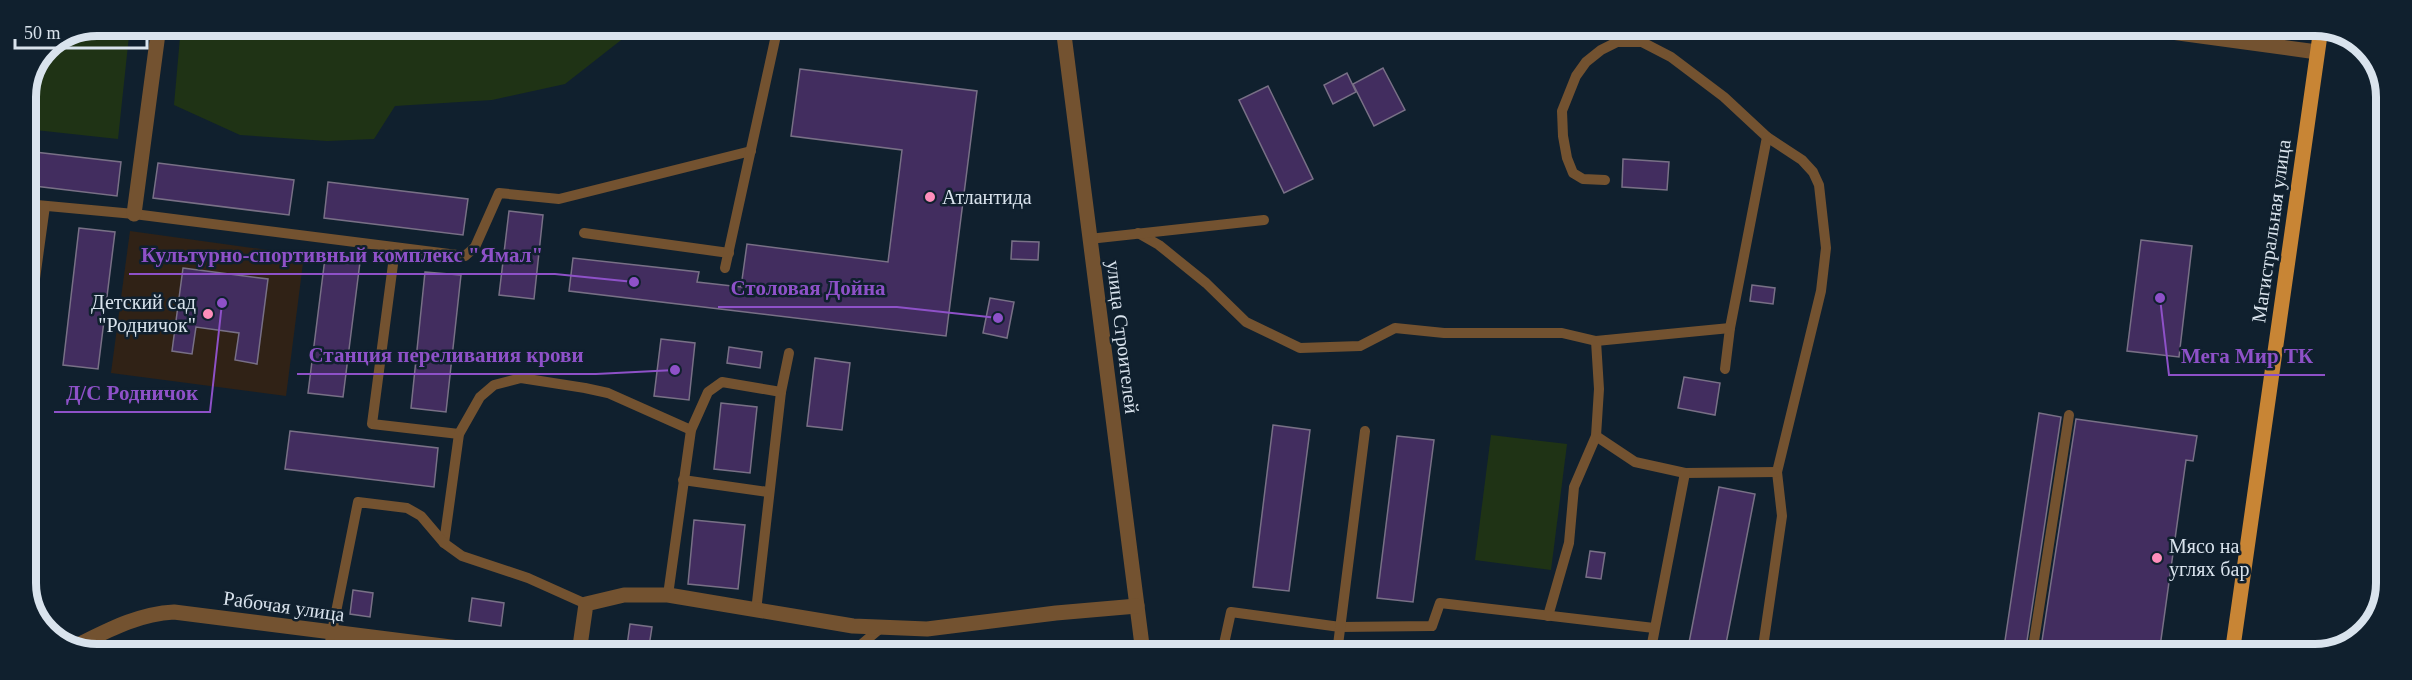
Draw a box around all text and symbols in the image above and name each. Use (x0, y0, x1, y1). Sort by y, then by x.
scale bar (15, 12, 147, 50)
text: 50 m (24, 23, 61, 43)
street label: Магистральная улица (2247, 138, 2296, 324)
place label: Атлантида (942, 186, 1032, 209)
marker: Атлантида (923, 190, 937, 204)
callout: Культурно-спортивный комплекс "Ямал" (129, 235, 555, 274)
text: Культурно-спортивный комплекс "Ямал" (141, 243, 543, 267)
street label: улица Строителей (1102, 259, 1143, 415)
callout: Столовая Дойна (718, 268, 897, 307)
text: Столовая Дойна (730, 276, 886, 300)
place label: Детский сад "Родничок" (91, 291, 196, 337)
marker: Детский сад "Родничок" (201, 307, 215, 321)
callout: Станция переливания крови (297, 335, 596, 374)
callout: Мега Мир ТК (2169, 336, 2325, 375)
text: Станция переливания крови (308, 343, 584, 367)
text: Мега Мир ТК (2181, 344, 2314, 368)
callout: Д/С Родничок (54, 373, 210, 412)
text: Д/С Родничок (66, 381, 199, 405)
place label: Мясо на углях бар (2169, 535, 2249, 581)
marker: Мясо на углях бар (2150, 551, 2164, 565)
street label: Рабочая улица (222, 587, 346, 626)

